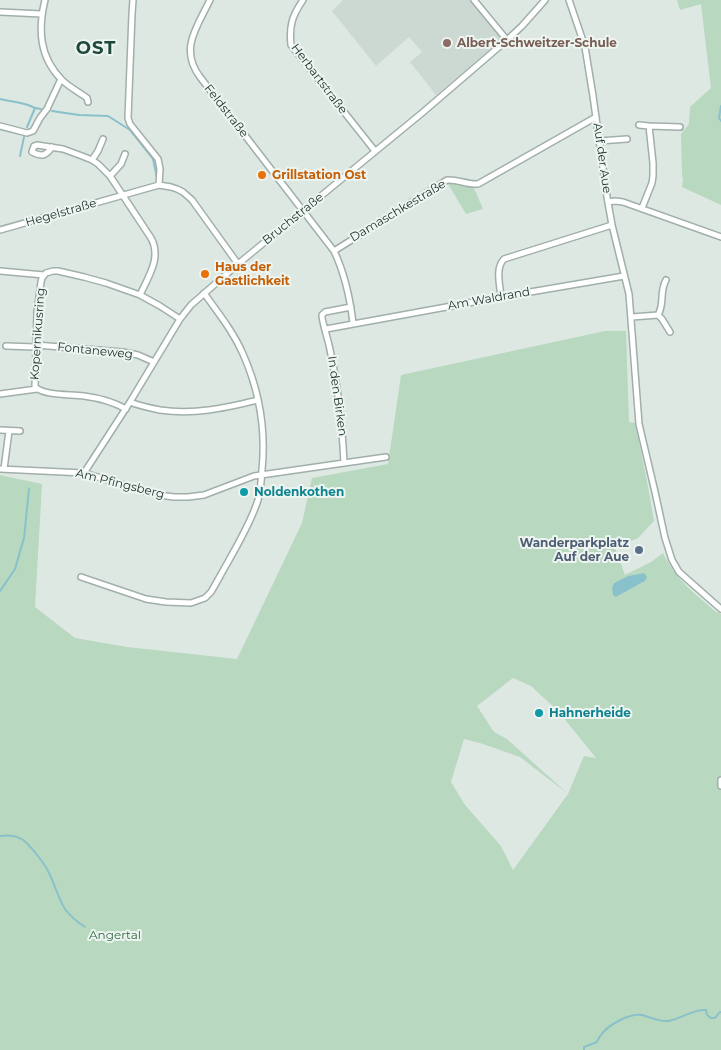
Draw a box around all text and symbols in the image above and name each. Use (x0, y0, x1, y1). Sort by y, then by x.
place label: Albert-Schweitzer-Schule (457, 36, 617, 50)
marker: Albert-Schweitzer-Schule (441, 37, 453, 49)
district label: OST (75, 38, 117, 60)
street label: Herbartstraße (288, 41, 350, 117)
street label: Feldstraße (201, 82, 251, 140)
street label: Auf der Aue (590, 122, 614, 194)
place label: Grillstation Ost (272, 168, 366, 182)
marker: Grillstation Ost (256, 169, 268, 181)
street label: Damaschkestraße (348, 177, 448, 245)
street label: Bruchstraße (260, 190, 326, 248)
street label: Hegelstraße (24, 196, 98, 230)
place label: Haus der Gastlichkeit (215, 260, 290, 288)
marker: Haus der Gastlichkeit (199, 268, 211, 280)
street label: Am Waldrand (447, 285, 531, 313)
street label: Kopernikusring (28, 287, 48, 381)
street label: Fontaneweg (57, 340, 133, 362)
street label: In den Birken (324, 355, 350, 437)
street label: Am Pfingsberg (74, 466, 166, 502)
place label: Noldenkothen (254, 485, 344, 499)
marker: Noldenkothen (238, 486, 250, 498)
place label: Wanderparkplatz Auf der Aue (519, 536, 629, 564)
marker: Wanderparkplatz Auf der Aue (633, 544, 645, 556)
place label: Hahnerheide (549, 706, 631, 720)
marker: Hahnerheide (533, 707, 545, 719)
park label: Angertal (89, 928, 141, 942)

